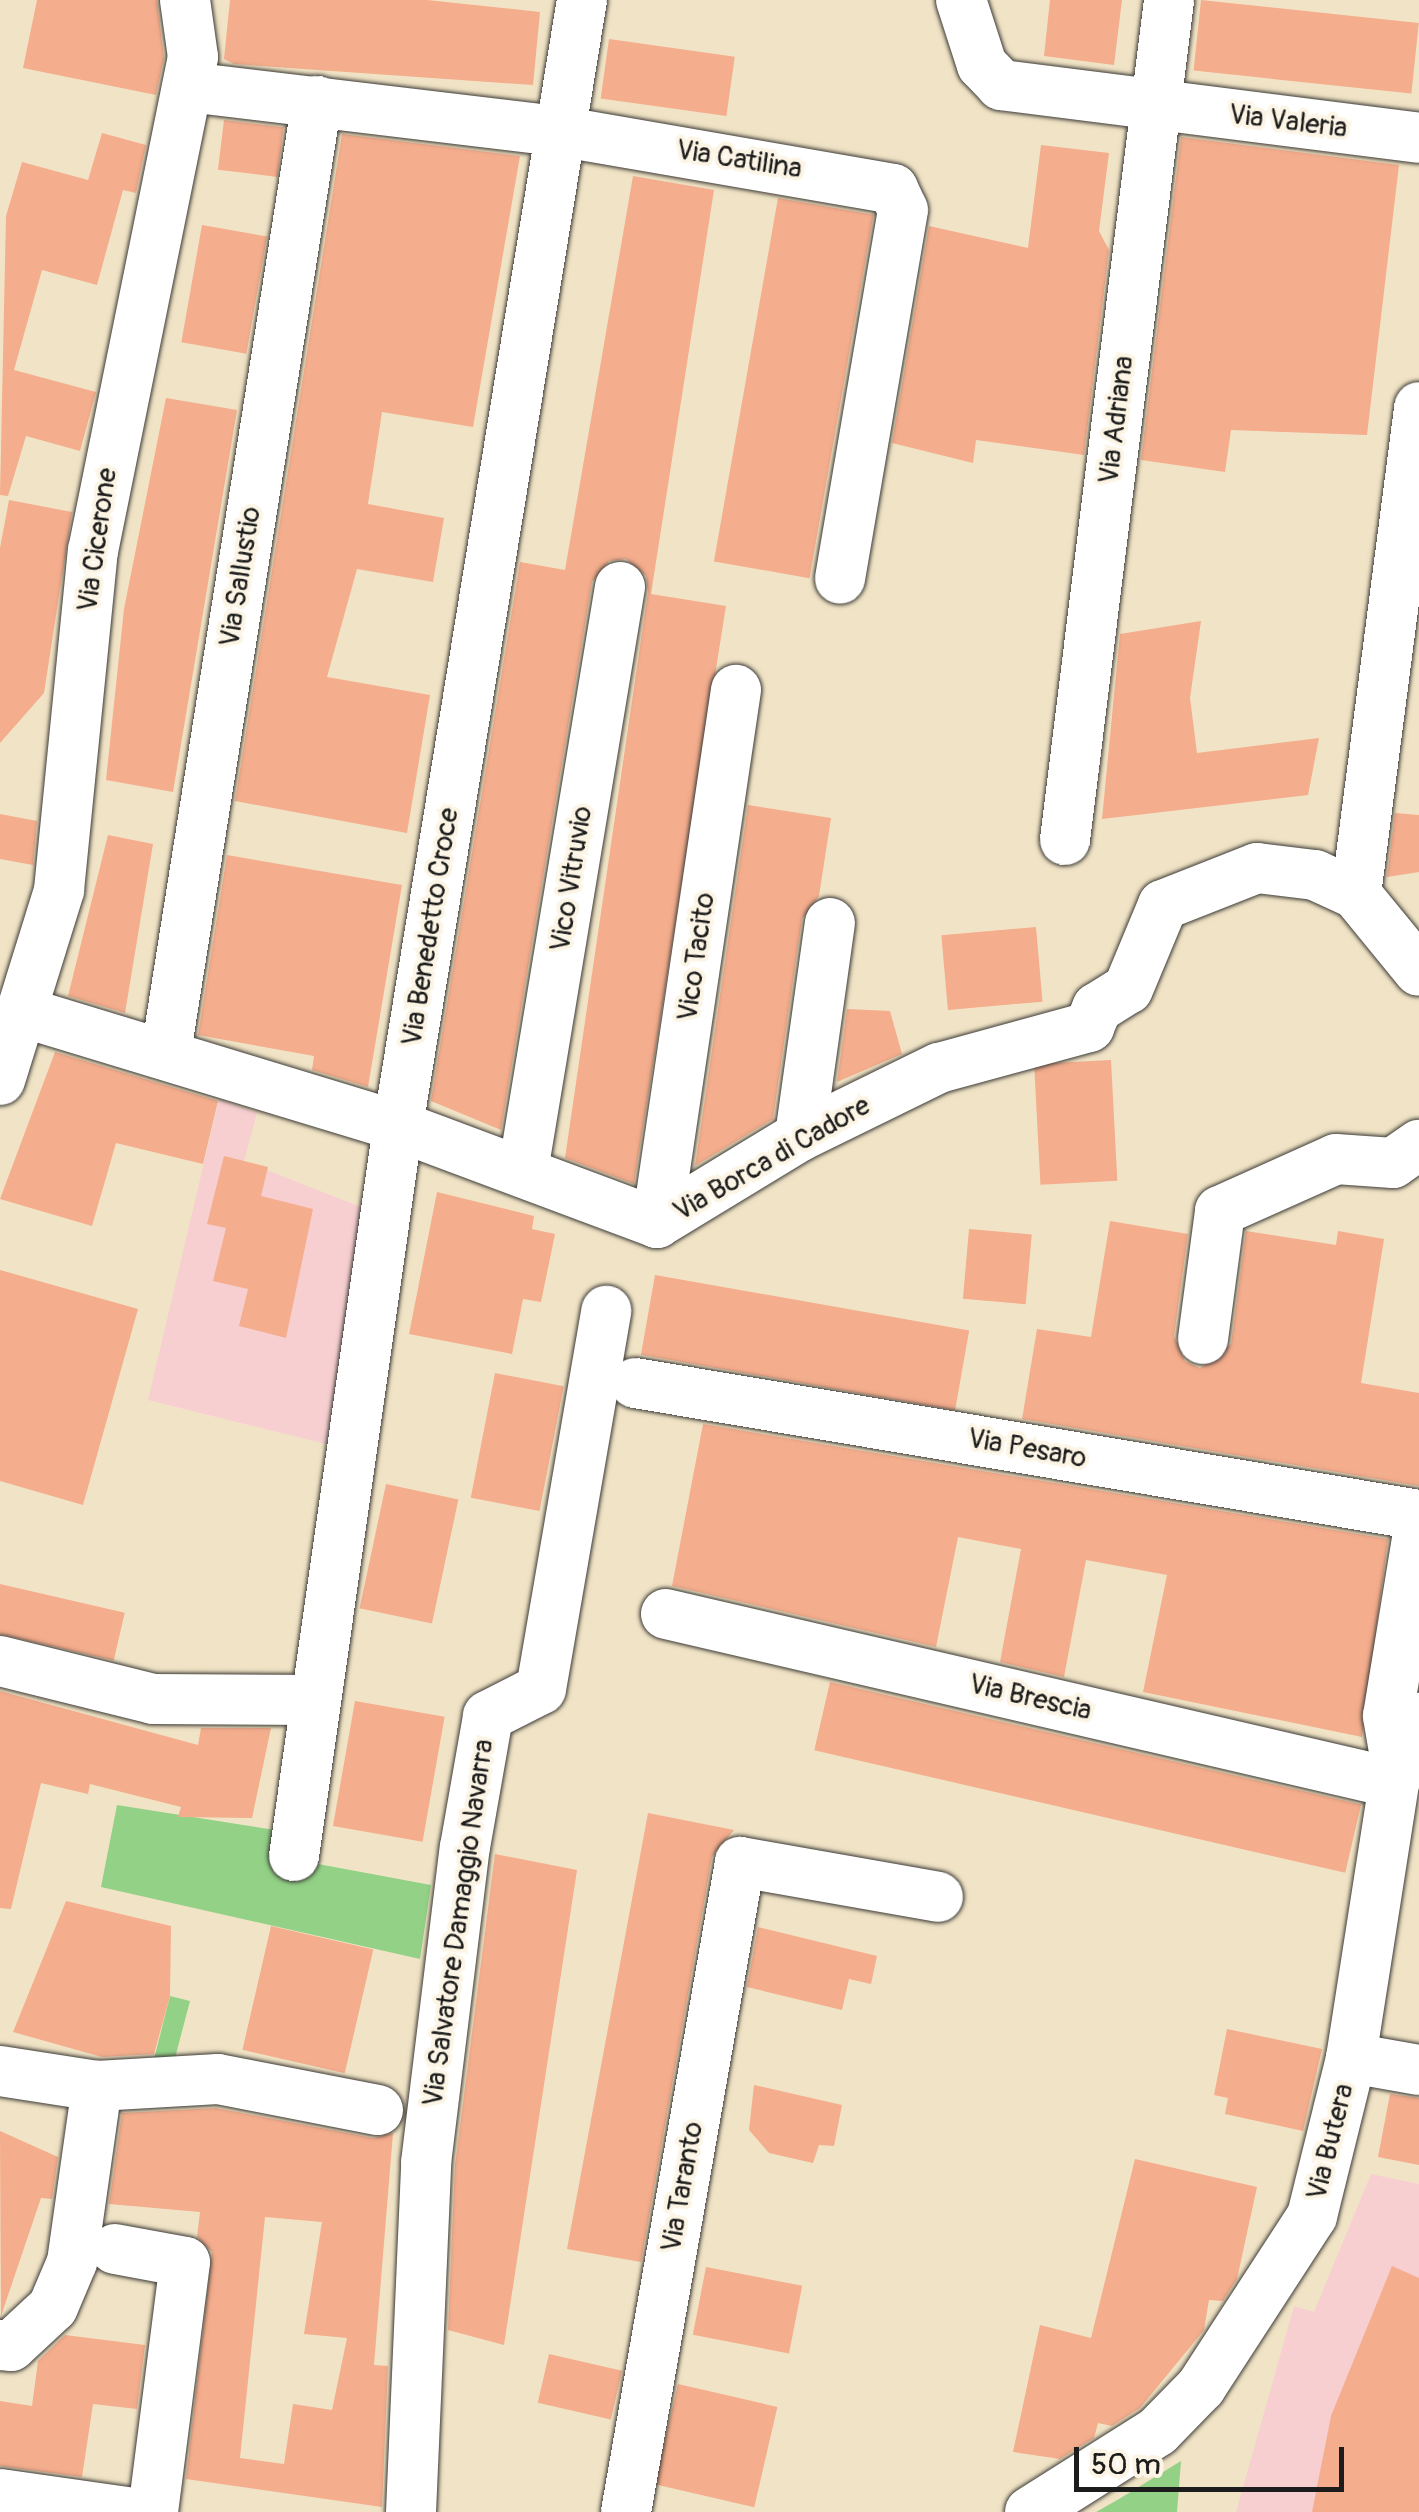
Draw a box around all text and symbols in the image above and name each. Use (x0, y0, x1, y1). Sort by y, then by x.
street label: Via Valeria (1227, 98, 1349, 146)
street label: Via Catilina (674, 133, 804, 187)
street label: Via Adriana (1092, 354, 1142, 486)
street label: Via Cicerone (71, 466, 125, 614)
street label: Via Sallustio (213, 505, 269, 649)
street label: Vico Vitruvio (544, 804, 600, 954)
street label: Via Benedetto Croce (396, 805, 466, 1049)
street label: Vico Tacito (671, 891, 723, 1023)
street label: Via Borca di Cadore (668, 1089, 876, 1229)
street label: Via Pesaro (965, 1422, 1089, 1476)
street label: Via Brescia (965, 1668, 1095, 1728)
street label: Via Salvatore Damaggio Navarra (417, 1737, 501, 2109)
street label: Via Butera (1300, 2080, 1362, 2204)
street label: Via Taranto (655, 2119, 711, 2255)
scale bar (1079, 2427, 1349, 2489)
text: 50 m (1091, 2446, 1161, 2483)

